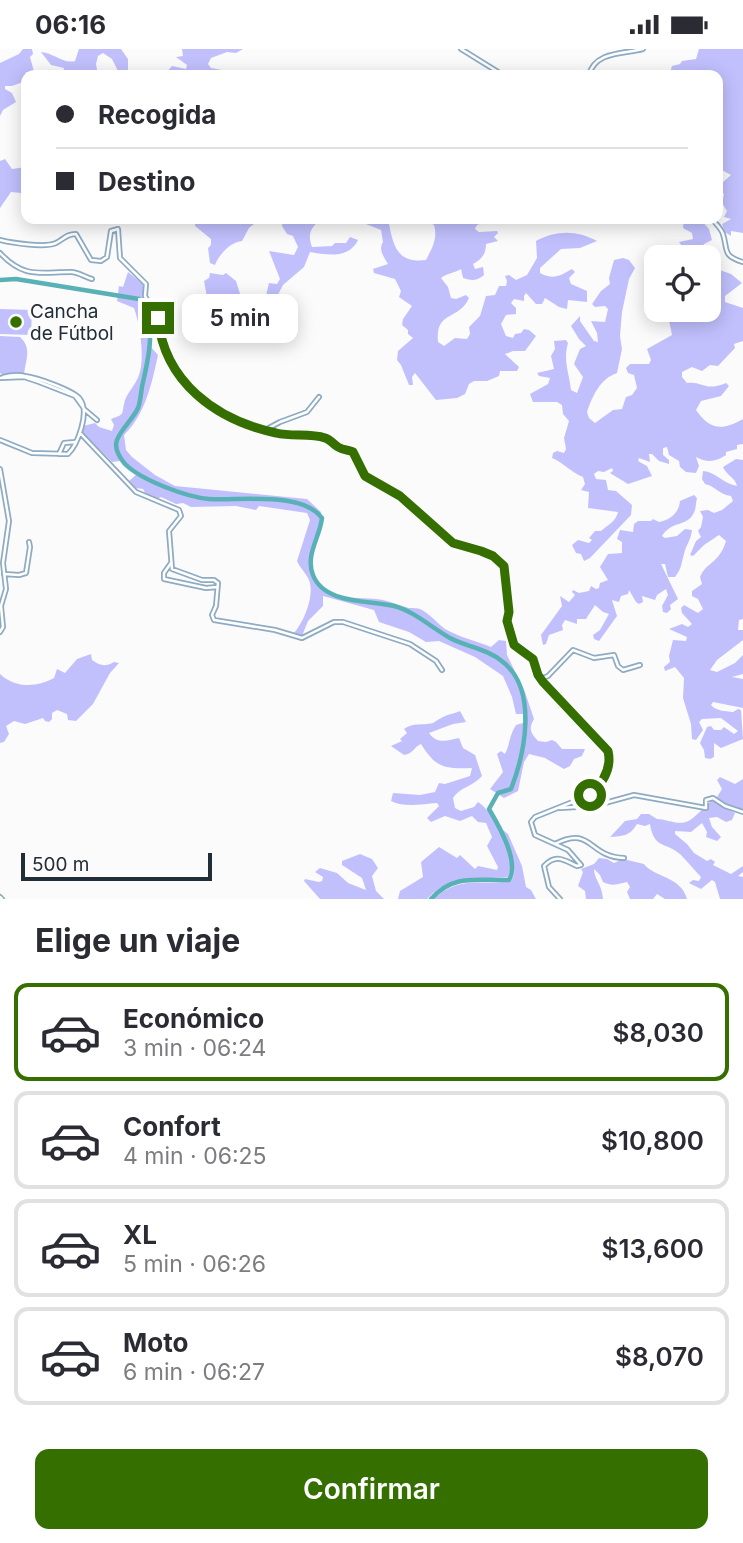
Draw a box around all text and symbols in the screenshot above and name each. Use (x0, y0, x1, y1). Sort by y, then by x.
text: 06:16 (35, 9, 106, 40)
text: Recogida (98, 99, 216, 130)
text: Destino (98, 166, 196, 197)
map controls (644, 245, 721, 322)
button: locate (644, 245, 721, 322)
callout: 5 min (182, 293, 298, 343)
place label: Cancha de Fútbol (30, 300, 114, 345)
route end (142, 302, 174, 334)
text: 5 min (209, 304, 271, 332)
marker: Cancha de Fútbol (8, 314, 24, 330)
route start (574, 779, 606, 811)
scale bar (21, 850, 212, 882)
text: 500 m (32, 853, 90, 876)
text: Elige un viaje (35, 921, 240, 960)
icon: car (39, 1001, 102, 1064)
text: Económico (123, 1003, 264, 1034)
text: $8,030 (613, 1017, 704, 1048)
text: 3 min · 06:24 (123, 1034, 266, 1062)
icon: car (39, 1109, 102, 1172)
text: Confort (123, 1111, 221, 1142)
text: $10,800 (601, 1125, 704, 1156)
text: 4 min · 06:25 (123, 1142, 267, 1170)
icon: car (39, 1217, 102, 1280)
text: XL (123, 1219, 157, 1250)
text: $13,600 (602, 1233, 704, 1264)
text: 5 min · 06:26 (123, 1250, 266, 1278)
icon: car (39, 1325, 102, 1388)
text: Moto (123, 1327, 188, 1358)
text: $8,070 (615, 1341, 704, 1372)
text: 6 min · 06:27 (123, 1358, 265, 1386)
button: Confirmar (35, 1449, 708, 1529)

